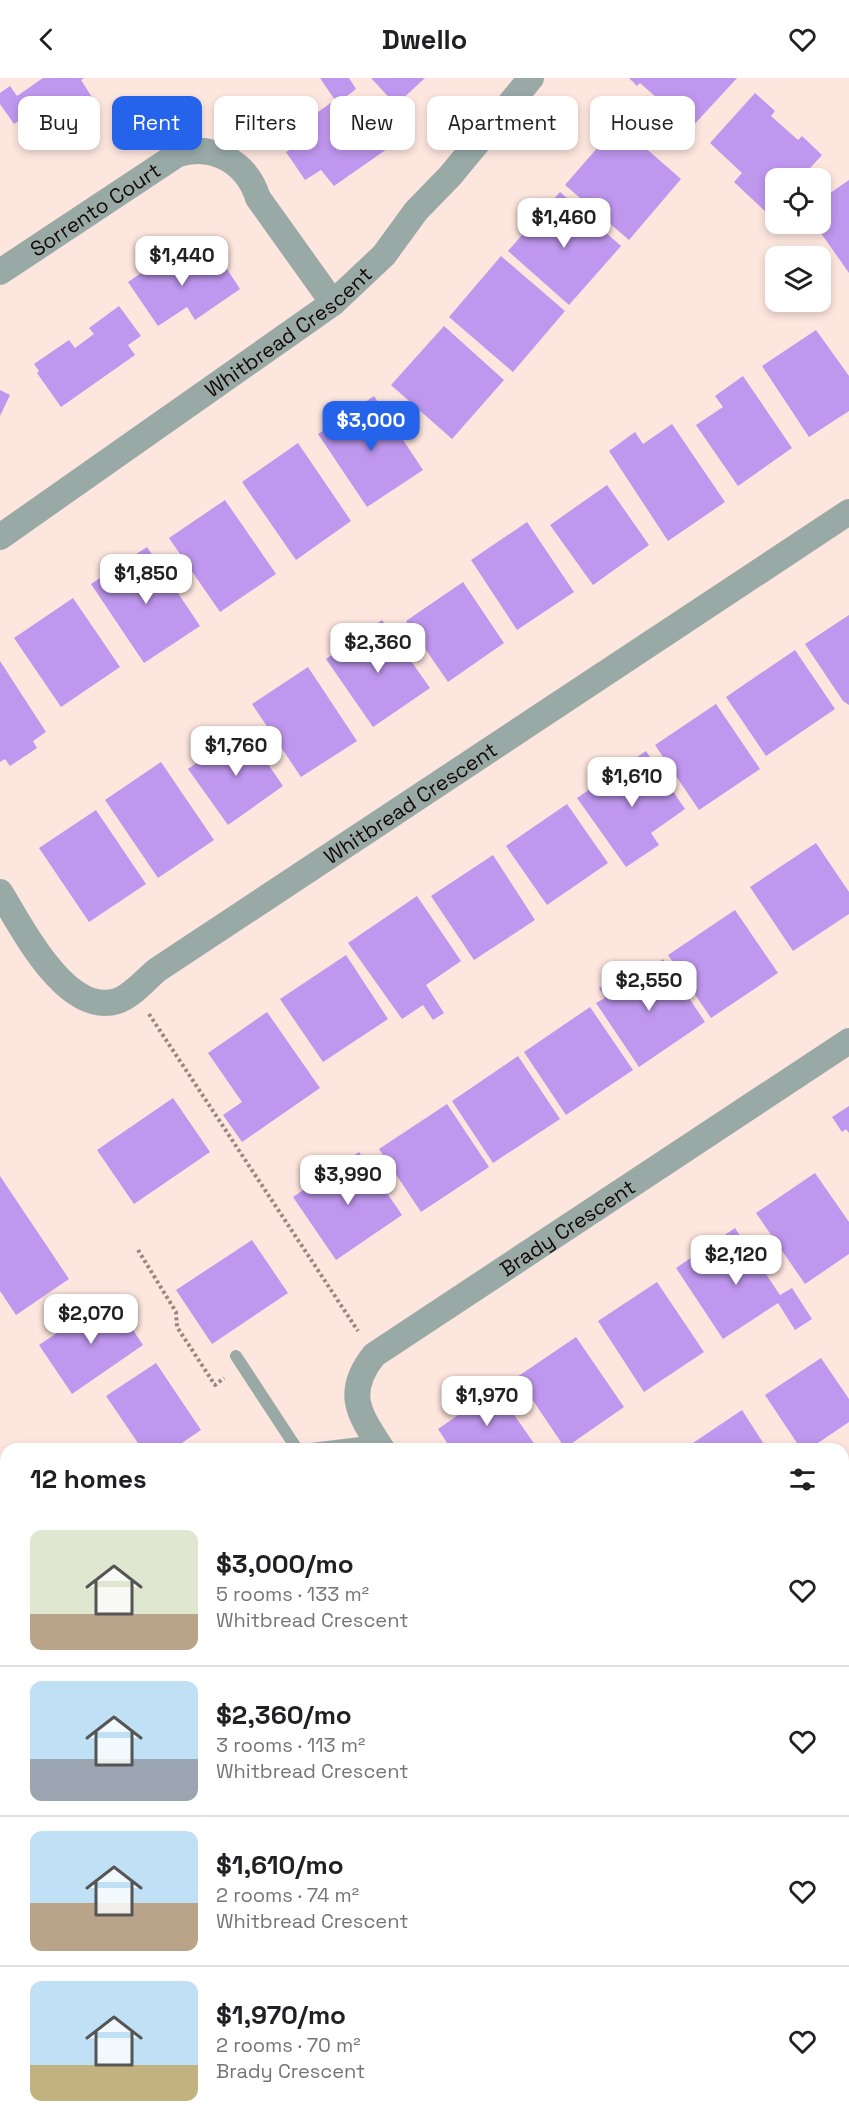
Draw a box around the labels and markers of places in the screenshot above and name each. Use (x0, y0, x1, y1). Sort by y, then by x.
pin: $1,460 (515, 198, 613, 249)
pin: $1,440 (133, 236, 231, 287)
pin: $3,000 (322, 401, 420, 452)
pin: $1,850 (97, 554, 195, 605)
pin: $2,360 (329, 623, 427, 674)
pin: $1,760 (187, 726, 285, 777)
pin: $1,610 (583, 757, 681, 808)
pin: $2,550 (600, 961, 698, 1012)
pin: $3,990 (299, 1155, 397, 1206)
pin: $2,120 (687, 1235, 785, 1286)
pin: $2,070 (42, 1294, 140, 1345)
pin: $1,970 (438, 1376, 536, 1427)

